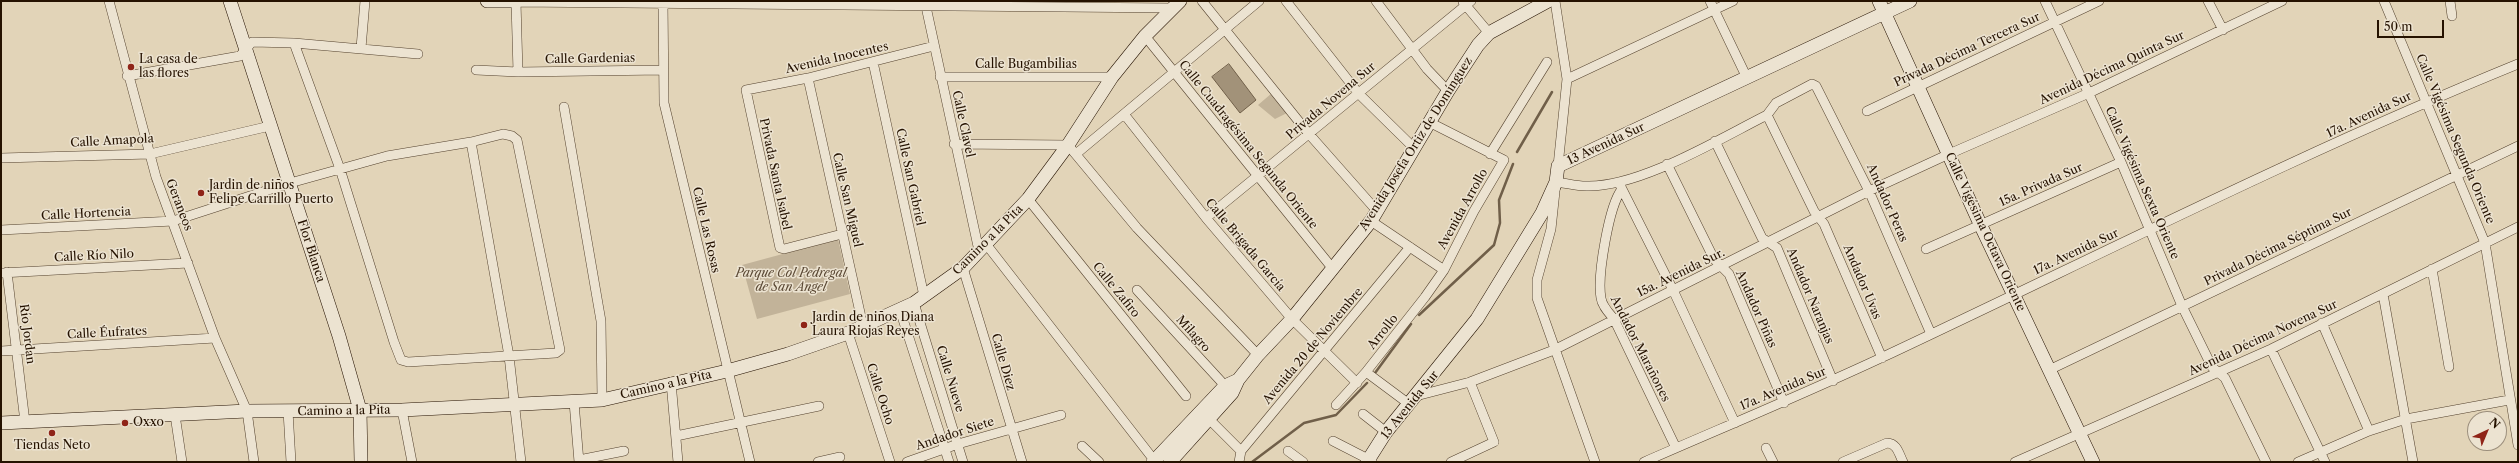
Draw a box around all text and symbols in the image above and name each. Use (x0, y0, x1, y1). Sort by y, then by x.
street label: Privada Décima Tercera Sur (1892, 10, 2042, 90)
scale bar (2379, 12, 2446, 38)
text: 50 m (2384, 19, 2413, 34)
street label: Avenida Décima Quinta Sur (2037, 28, 2187, 108)
street label: Avenida Inocentes (784, 39, 890, 77)
street label: Calle Gardenias (545, 51, 635, 67)
street label: Calle Vigésima Segunda Oriente (2413, 52, 2497, 226)
place label: La casa de las flores (139, 53, 198, 81)
street label: Avenida Josefa Ortiz de Domínguez (1356, 55, 1476, 233)
street label: Calle Bugambilias (975, 58, 1077, 72)
street label: Calle Cuadragésima Segunda Oriente (1175, 58, 1321, 232)
street label: Privada Novena Sur (1283, 59, 1379, 143)
marker: La casa de las flores (126, 62, 136, 72)
street label: Calle Clavel (949, 89, 977, 159)
street label: 17a. Avenida Sur (2324, 89, 2414, 141)
street label: Calle Vigésima Sexta Oriente (2102, 104, 2182, 262)
street label: Privada Santa Isabel (756, 117, 794, 231)
street label: 13 Avenida Sur (1565, 120, 1647, 168)
street label: Calle San Gabriel (893, 127, 927, 227)
street label: Calle Amapola (70, 132, 154, 150)
street label: Calle Vigésima Octava Oriente (1942, 150, 2028, 314)
street label: Calle San Miguel (829, 151, 865, 249)
street label: 15a. Privada Sur (1997, 160, 2085, 210)
street label: Andador Peras (1863, 162, 1911, 244)
street label: Avenida Arrollo (1435, 166, 1491, 252)
street label: Geraneos (163, 177, 195, 233)
place label: Jardin de niños Felipe Carrillo Puerto (209, 179, 333, 207)
street label: Calle Las Rosas (689, 185, 723, 275)
marker: Jardin de niños Felipe Carrillo Puerto (196, 188, 206, 198)
street label: Calle Brigada García (1202, 196, 1288, 294)
street label: Camino a la Pita (950, 202, 1026, 278)
street label: Calle Hortencia (41, 204, 131, 224)
street label: Privada Décima Séptima Sur (2202, 205, 2354, 289)
street label: Flor Blanca (294, 218, 328, 284)
street label: 17a. Avenida Sur (2031, 226, 2121, 278)
street label: Andador Uvas (1840, 243, 1884, 321)
street label: 15a. Avenida Sur. (1635, 246, 1727, 300)
street label: Andador Naranjas (1783, 246, 1837, 346)
street label: Calle Río Nilo (54, 247, 134, 265)
street label: Calle Zafiro (1089, 259, 1143, 321)
park label: Parque Col Pedregal de San Angel (735, 267, 847, 295)
street label: Andador Piñas (1732, 268, 1780, 350)
street label: Avenida 20 de Noviembre (1260, 285, 1366, 407)
street label: Andador Marañones (1607, 294, 1673, 404)
street label: Avenida Décima Novena Sur (2186, 297, 2340, 379)
street label: Río Jordan (16, 303, 38, 365)
place label: Jardin de niños Diana Laura Riojas Reyes (812, 311, 934, 339)
street label: Arrollo (1365, 312, 1401, 352)
street label: Milagro (1173, 313, 1213, 355)
marker: Jardin de niños Diana Laura Riojas Reyes (799, 320, 809, 330)
street label: Calle Éufrates (67, 324, 147, 342)
street label: Calle Diez (988, 332, 1018, 392)
street label: Calle Nueve (933, 344, 967, 414)
street label: Calle Ocho (863, 361, 897, 427)
street label: 17a. Avenida Sur (1738, 364, 1828, 414)
street label: Camino a la Pita (619, 367, 713, 403)
street label: 13 Avenida Sur (1378, 368, 1442, 442)
street label: Camino a la Pita (297, 403, 391, 419)
north arrow (2467, 411, 2507, 451)
street label: Andador Siete (914, 415, 996, 453)
text: N (2486, 415, 2503, 431)
place label: Oxxo (133, 416, 164, 430)
marker: Oxxo (120, 418, 130, 428)
marker: Tiendas Neto (47, 428, 57, 438)
place label: Tiendas Neto (14, 439, 90, 453)

